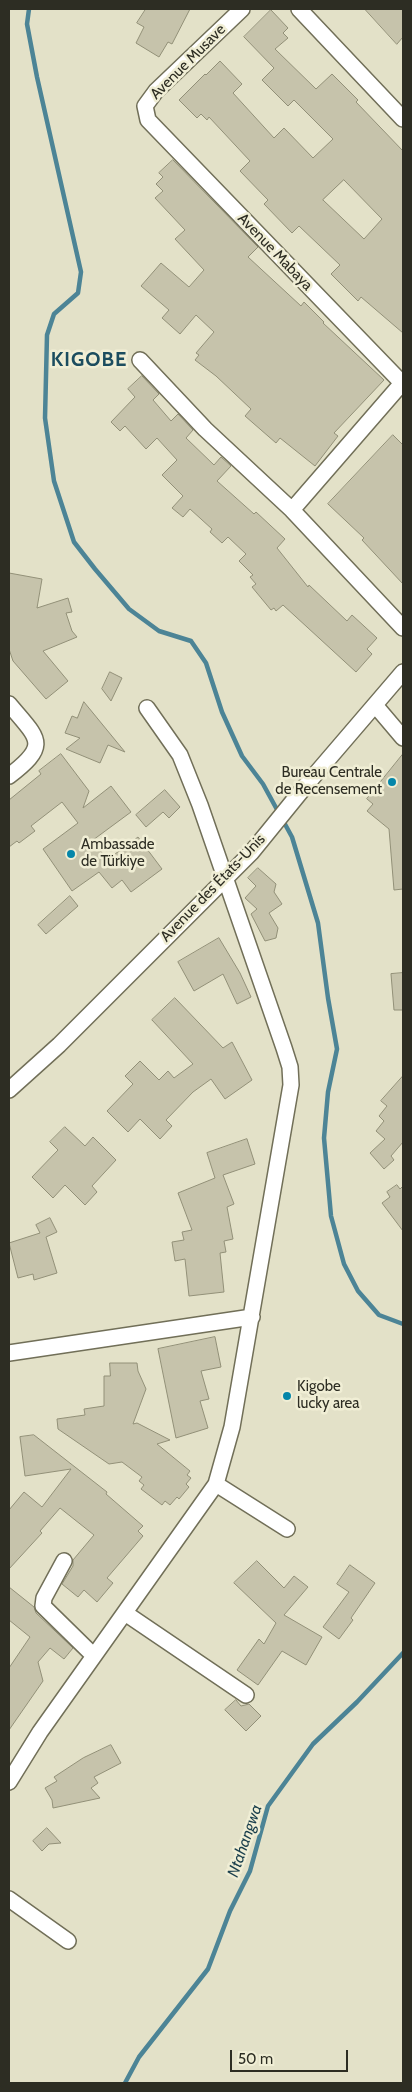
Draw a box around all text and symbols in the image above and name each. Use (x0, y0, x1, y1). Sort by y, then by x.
street label: Avenue Musave (147, 21, 229, 103)
street label: Avenue Mabaya (234, 210, 316, 294)
district label: KIGOBE (50, 348, 128, 372)
place label: Bureau Centrale de Recensement (275, 764, 382, 799)
marker: Bureau Centrale de Recensement (386, 776, 398, 788)
street label: Avenue des États-Unis (157, 830, 269, 946)
place label: Ambassade de Türkiye (81, 836, 155, 871)
marker: Ambassade de Türkiye (65, 848, 77, 860)
place label: Kigobe lucky area (297, 1378, 360, 1413)
marker: Kigobe lucky area (281, 1390, 293, 1402)
water label: Ntahangwa (224, 1802, 266, 1880)
scale bar (232, 2040, 350, 2072)
text: 50 m (238, 2050, 273, 2068)

